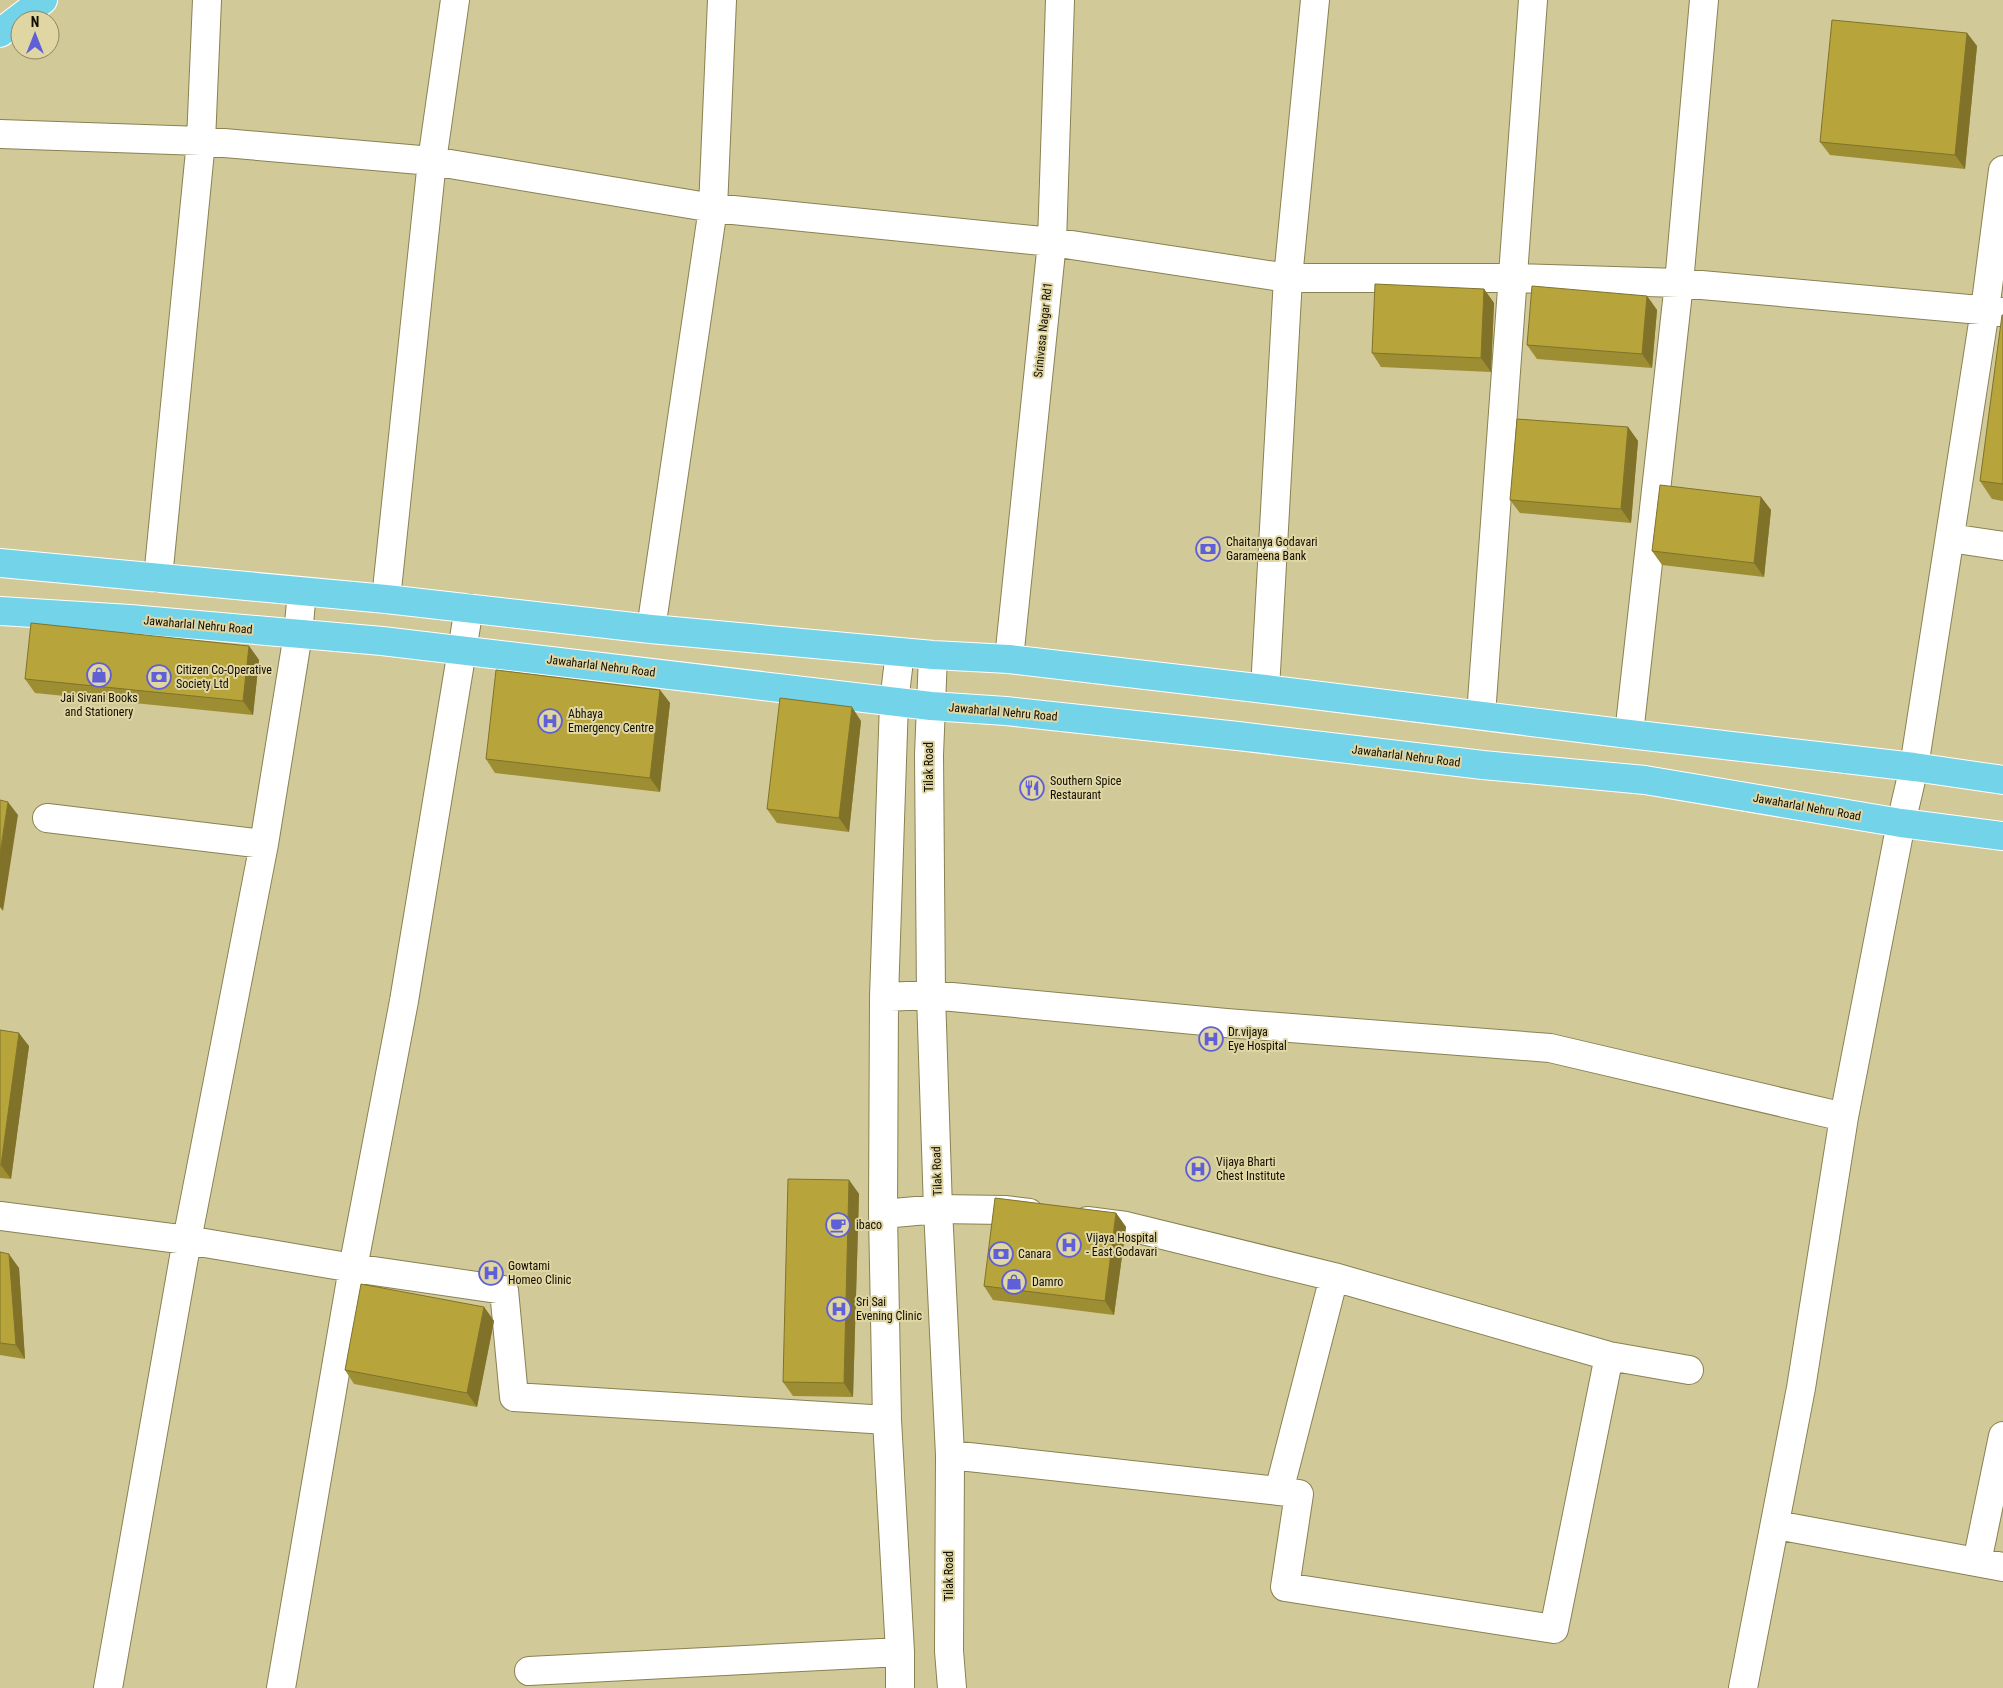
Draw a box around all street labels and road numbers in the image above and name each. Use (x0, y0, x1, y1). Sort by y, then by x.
street label: Srinivasa Nagar Rd1 (1031, 282, 1055, 378)
street label: Jawaharlal Nehru Road (143, 613, 253, 637)
street label: Jawaharlal Nehru Road (546, 652, 656, 680)
street label: Jawaharlal Nehru Road (948, 700, 1058, 724)
street label: Tilak Road (922, 742, 936, 792)
street label: Jawaharlal Nehru Road (1351, 742, 1461, 770)
street label: Jawaharlal Nehru Road (1752, 791, 1862, 823)
street label: Tilak Road (929, 1146, 945, 1196)
street label: Tilak Road (942, 1551, 956, 1601)

